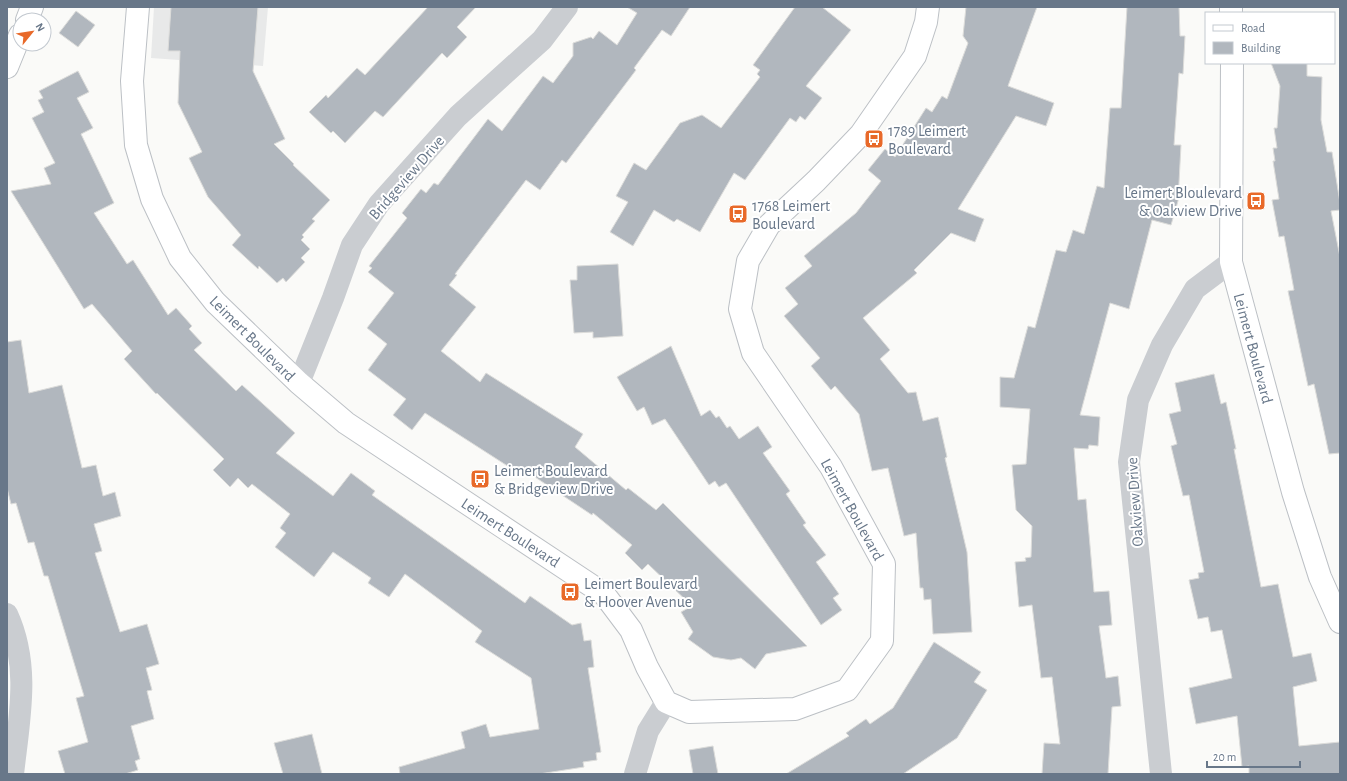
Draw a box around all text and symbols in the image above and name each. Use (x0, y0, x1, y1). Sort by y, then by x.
north arrow (12, 12, 52, 52)
legend (1205, 12, 1335, 64)
text: N (34, 21, 47, 33)
text: Road (1241, 22, 1265, 34)
text: Building (1241, 42, 1281, 54)
place label: 1789 Leimert Boulevard (888, 123, 966, 157)
bus stop icon: 1789 Leimert Boulevard (863, 128, 885, 150)
street label: Bridgeview Drive (366, 133, 447, 223)
place label: Leimert Bloulevard & Oakview Drive (1124, 185, 1242, 219)
bus stop icon: Leimert Bloulevard & Oakview Drive (1245, 190, 1267, 212)
place label: 1768 Leimert Boulevard (752, 198, 830, 232)
bus stop icon: 1768 Leimert Boulevard (727, 203, 749, 225)
street label: Leimert Boulevard (1231, 291, 1275, 405)
street label: Leimert Boulevard (206, 293, 298, 385)
street label: Leimert Boulevard (818, 456, 887, 563)
street label: Oakview Drive (1124, 457, 1146, 547)
place label: Leimert Boulevard & Bridgeview Drive (494, 463, 613, 497)
bus stop icon: Leimert Boulevard & Bridgeview Drive (469, 468, 491, 490)
street label: Leimert Boulevard (458, 495, 563, 571)
place label: Leimert Boulevard & Hoover Avenue (584, 576, 698, 610)
bus stop icon: Leimert Boulevard & Hoover Avenue (559, 581, 581, 603)
scale bar (1207, 743, 1300, 769)
text: 20 m (1213, 751, 1236, 763)

